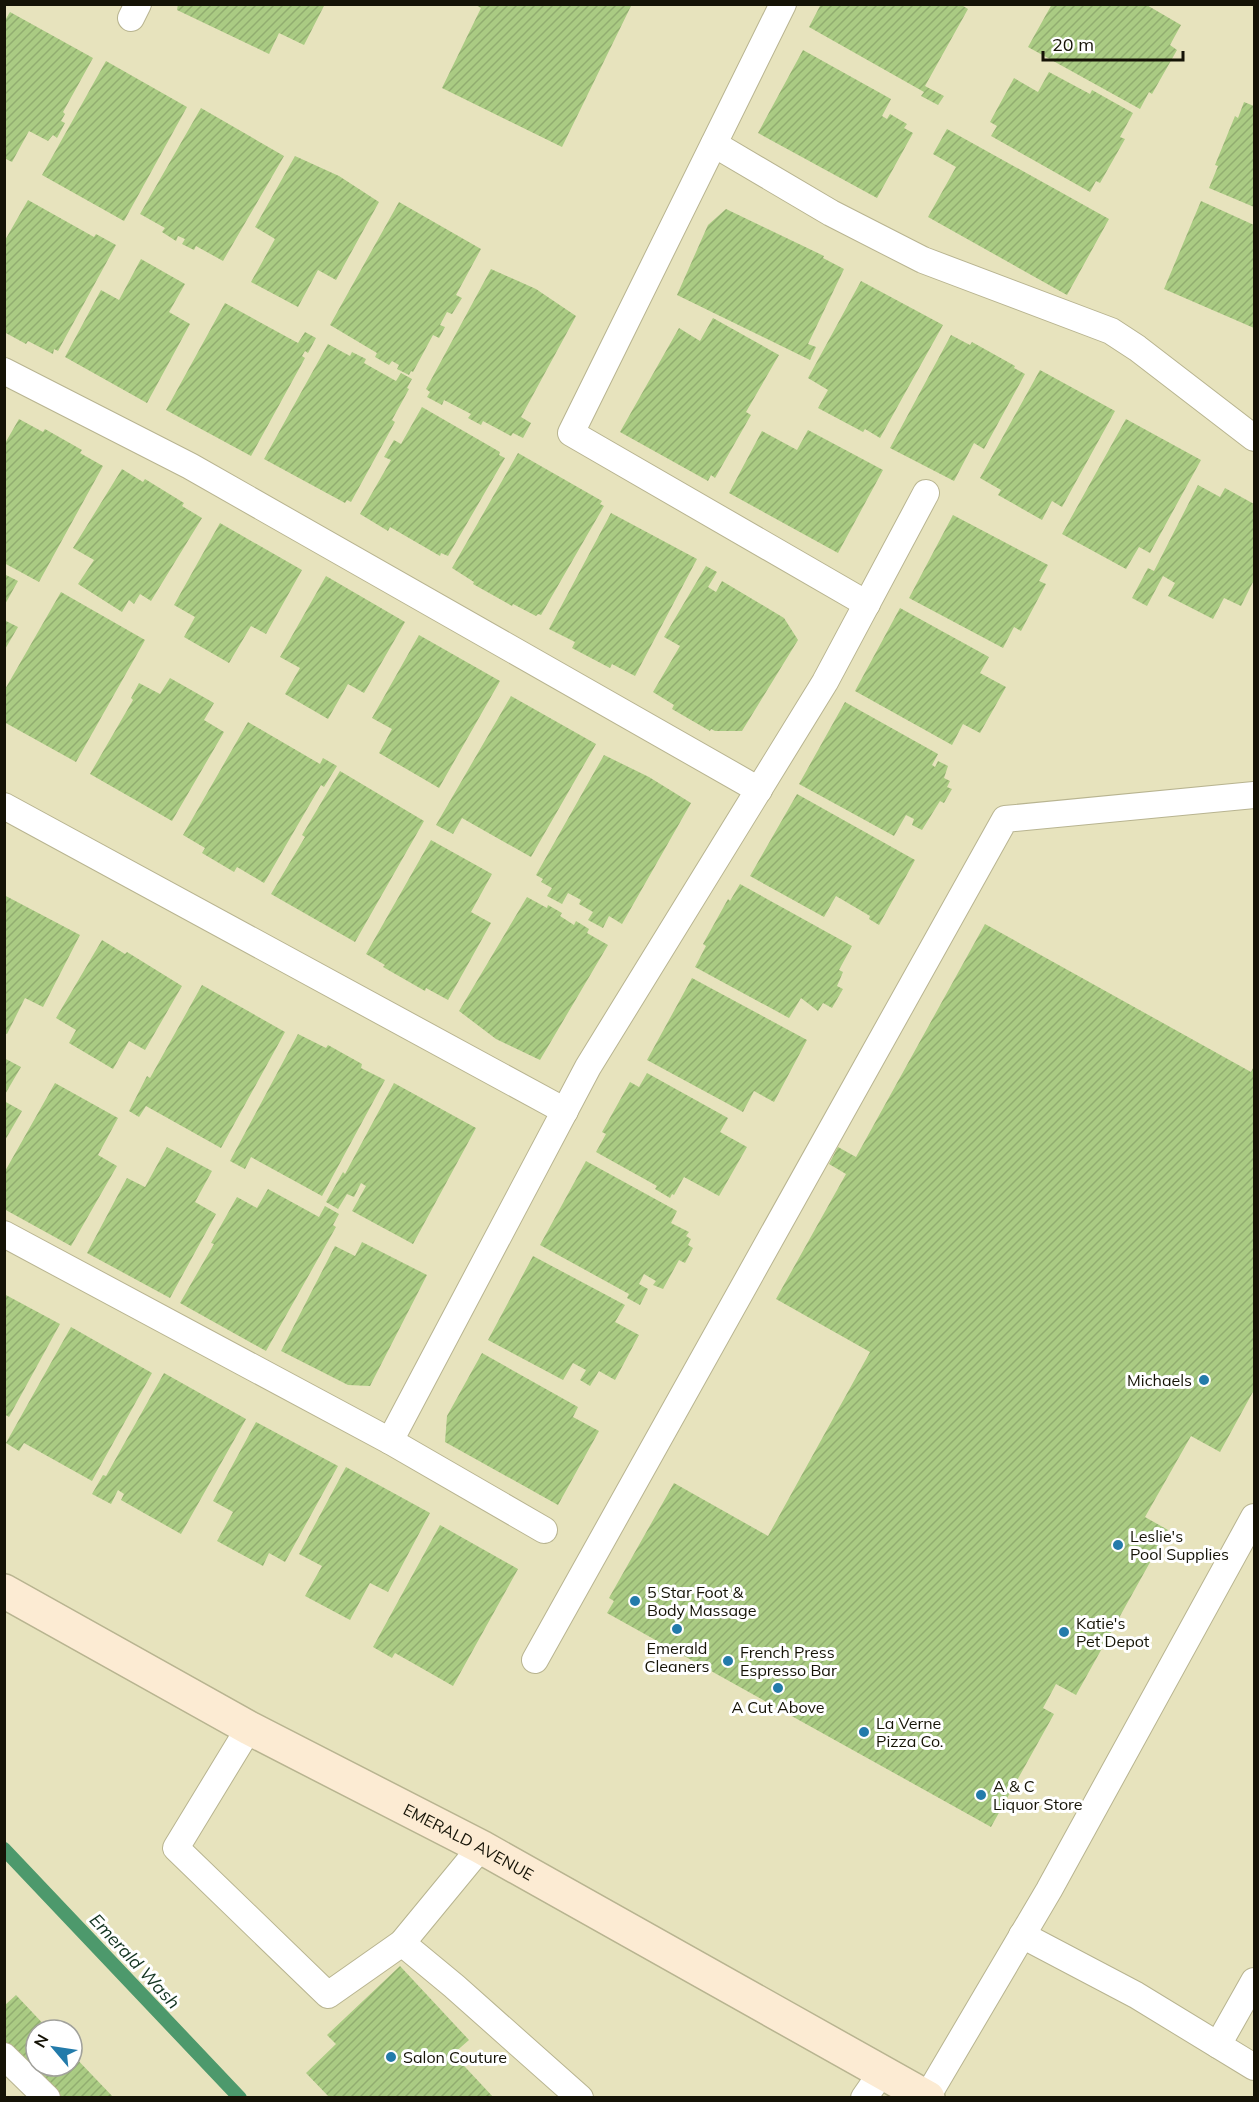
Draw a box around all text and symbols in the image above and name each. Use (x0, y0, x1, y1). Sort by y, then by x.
scale bar (1043, 24, 1182, 62)
text: 20 m (1052, 33, 1094, 56)
place label: Michaels (1127, 1370, 1192, 1390)
marker: Michaels (1197, 1373, 1211, 1387)
place label: Leslie's Pool Supplies (1130, 1526, 1229, 1564)
marker: Leslie's Pool Supplies (1111, 1538, 1125, 1552)
place label: 5 Star Foot & Body Massage (647, 1582, 756, 1620)
marker: 5 Star Foot & Body Massage (628, 1594, 642, 1608)
place label: Katie's Pet Depot (1076, 1613, 1150, 1651)
marker: Emerald Cleaners (670, 1622, 684, 1636)
marker: Katie's Pet Depot (1057, 1625, 1071, 1639)
place label: Emerald Cleaners (645, 1638, 709, 1676)
place label: French Press Espresso Bar (740, 1642, 837, 1680)
marker: French Press Espresso Bar (721, 1654, 735, 1668)
marker: A Cut Above (771, 1681, 785, 1695)
place label: A Cut Above (731, 1697, 825, 1717)
place label: La Verne Pizza Co. (876, 1713, 943, 1751)
marker: La Verne Pizza Co. (857, 1725, 871, 1739)
place label: A & C Liquor Store (993, 1776, 1083, 1814)
marker: A & C Liquor Store (974, 1788, 988, 1802)
street label: EMERALD AVENUE (400, 1799, 537, 1885)
water label: Emerald Wash (85, 1908, 185, 2014)
north arrow (24, 2018, 84, 2078)
text: N (29, 2031, 53, 2051)
place label: Salon Couture (403, 2047, 507, 2067)
marker: Salon Couture (384, 2050, 398, 2064)

